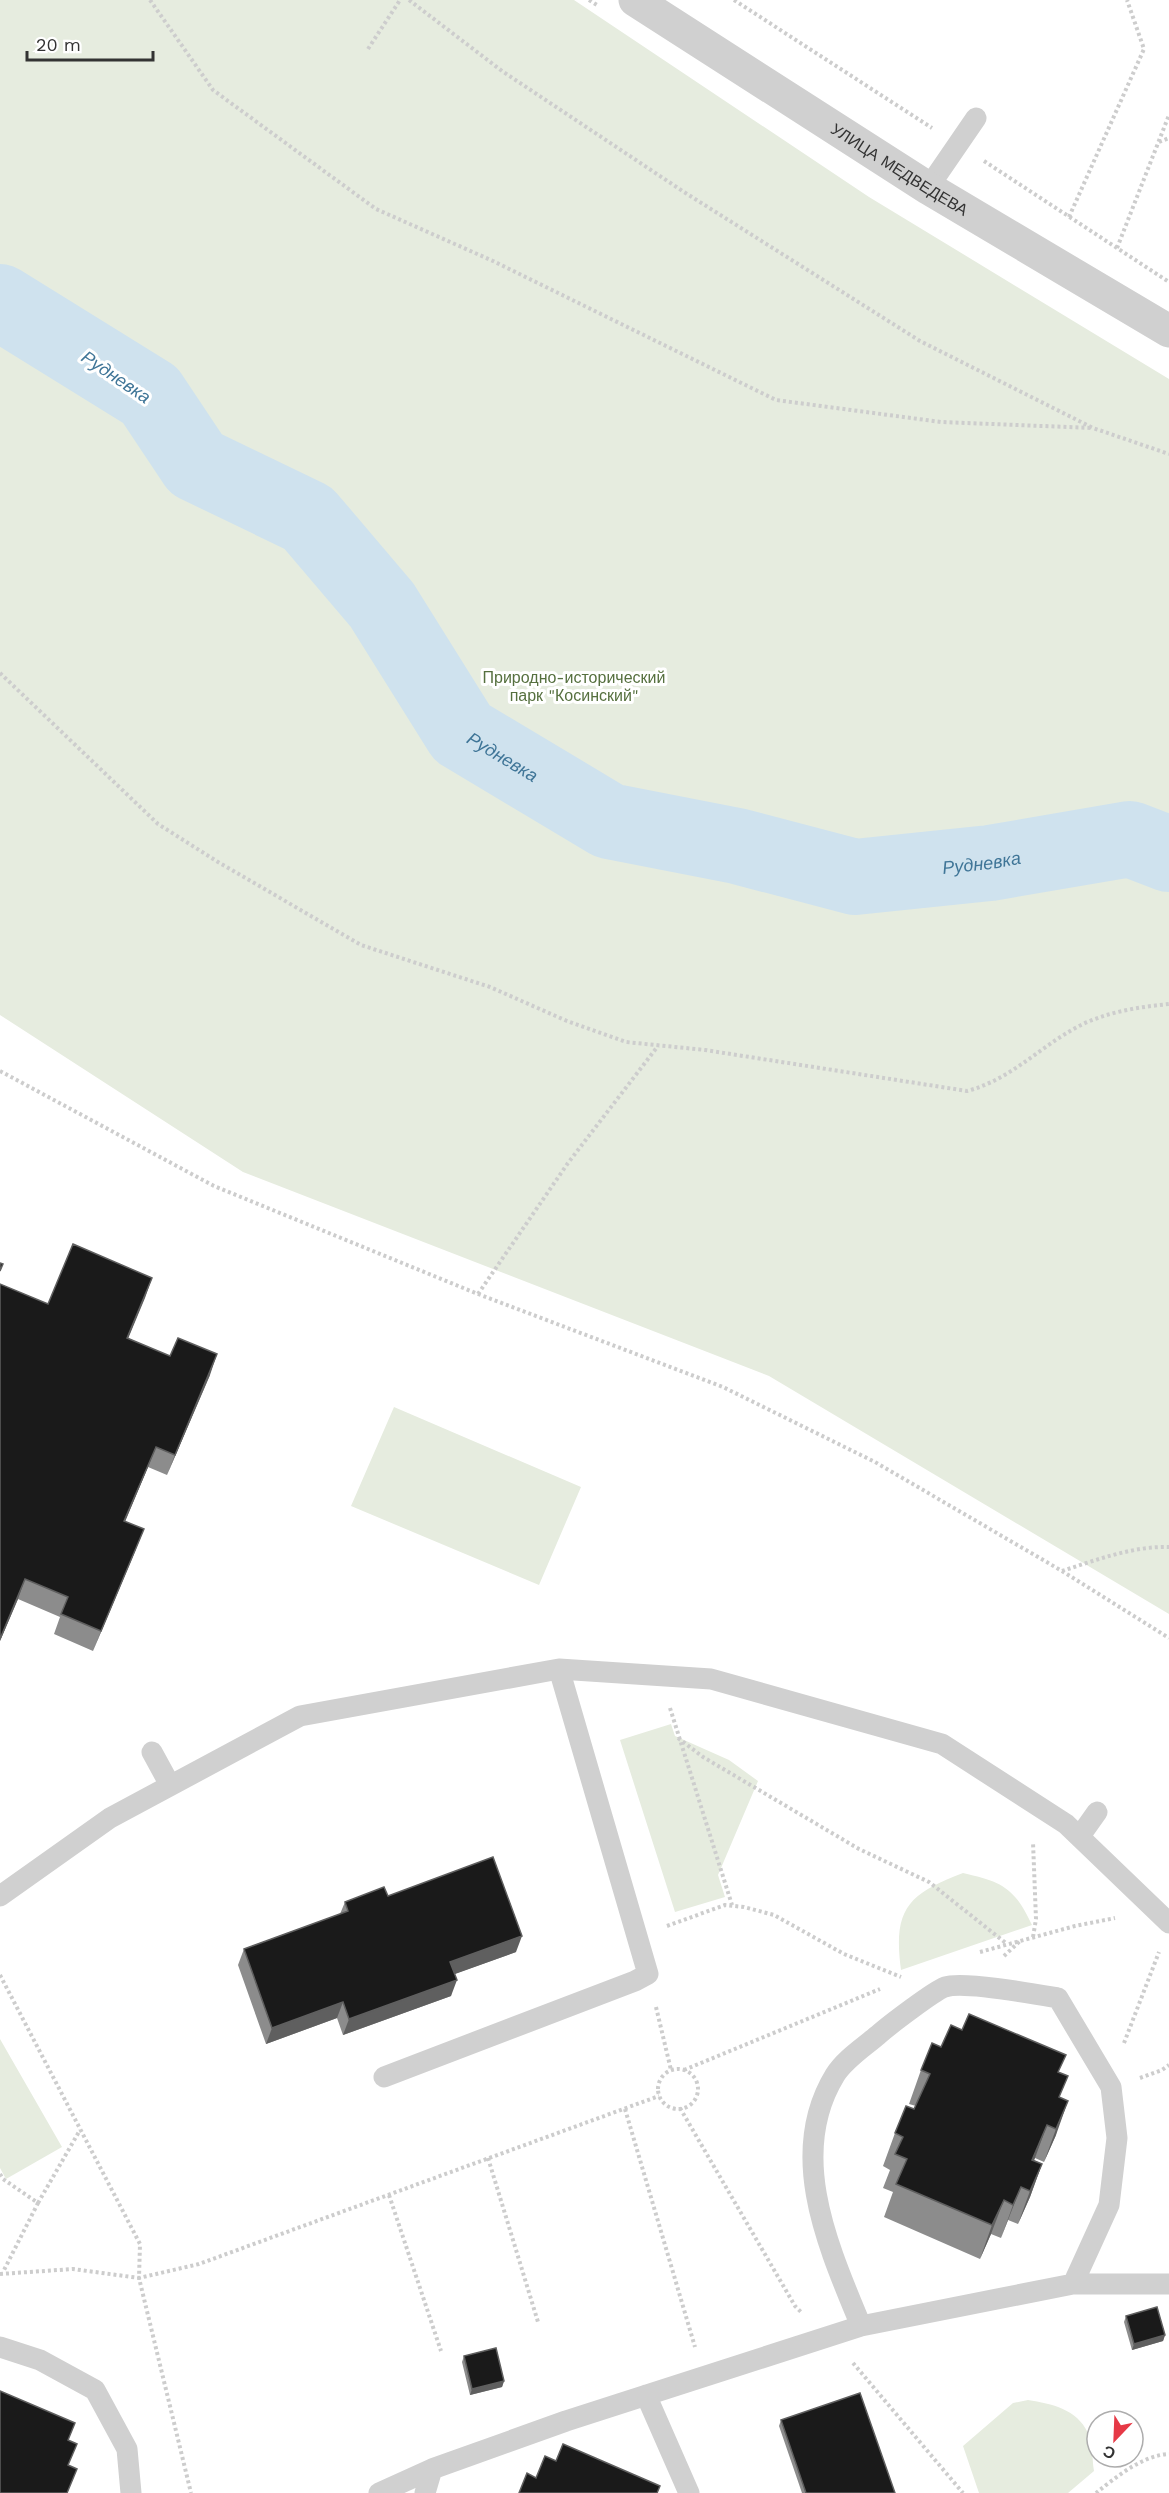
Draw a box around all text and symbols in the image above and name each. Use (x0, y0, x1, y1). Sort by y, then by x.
scale bar (27, 24, 153, 62)
text: 20 m (36, 34, 81, 55)
street label: УЛИЦА МЕДВЕДЕВА (827, 119, 972, 220)
water label: Рудневка (78, 346, 155, 407)
park label: Природно-исторический парк "Косинский" (483, 668, 665, 705)
water label: Рудневка (463, 728, 542, 786)
water label: Рудневка (941, 847, 1022, 878)
north arrow (1085, 2409, 1145, 2469)
text: С (1100, 2441, 1118, 2463)

